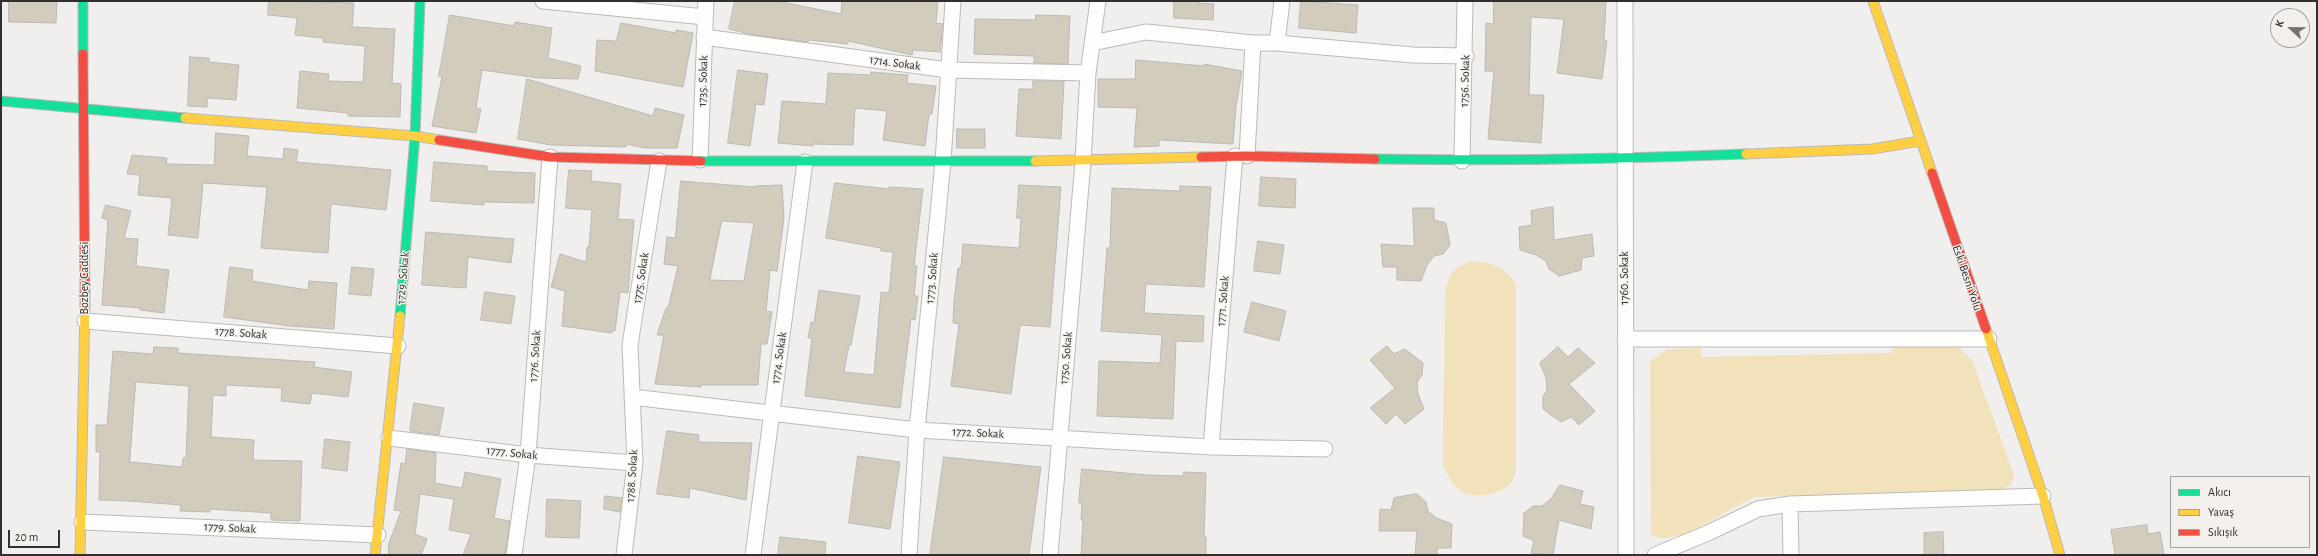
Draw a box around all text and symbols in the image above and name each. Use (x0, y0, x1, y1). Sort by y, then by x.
north arrow (2270, 8, 2310, 48)
text: K (2273, 19, 2286, 29)
street label: 1714. Sokak (869, 52, 921, 74)
street label: 1735. Sokak (695, 55, 711, 107)
street label: 1756. Sokak (1457, 55, 1473, 107)
street label: Bozbey Caddesi (77, 242, 91, 314)
street label: Eski Besni Yolu (1949, 243, 1985, 313)
street label: 1729. Sokak (394, 251, 412, 305)
street label: 1775. Sokak (630, 251, 652, 305)
street label: 1760. Sokak (1617, 251, 1631, 305)
street label: 1773. Sokak (923, 252, 941, 304)
street label: 1771. Sokak (1214, 275, 1232, 327)
street label: 1778. Sokak (215, 324, 267, 342)
street label: 1776. Sokak (526, 330, 544, 382)
street label: 1774. Sokak (768, 331, 790, 385)
street label: 1750. Sokak (1057, 331, 1075, 385)
street label: 1772. Sokak (952, 424, 1004, 442)
street label: 1777. Sokak (486, 443, 538, 463)
street label: 1788. Sokak (623, 449, 641, 503)
legend (2170, 476, 2310, 548)
text: Akıcı (2208, 486, 2231, 498)
text: Yavaş (2208, 506, 2234, 518)
street label: 1779. Sokak (204, 519, 256, 537)
scale bar (10, 522, 62, 548)
text: Sıkışık (2208, 526, 2238, 538)
text: 20 m (15, 531, 38, 543)

